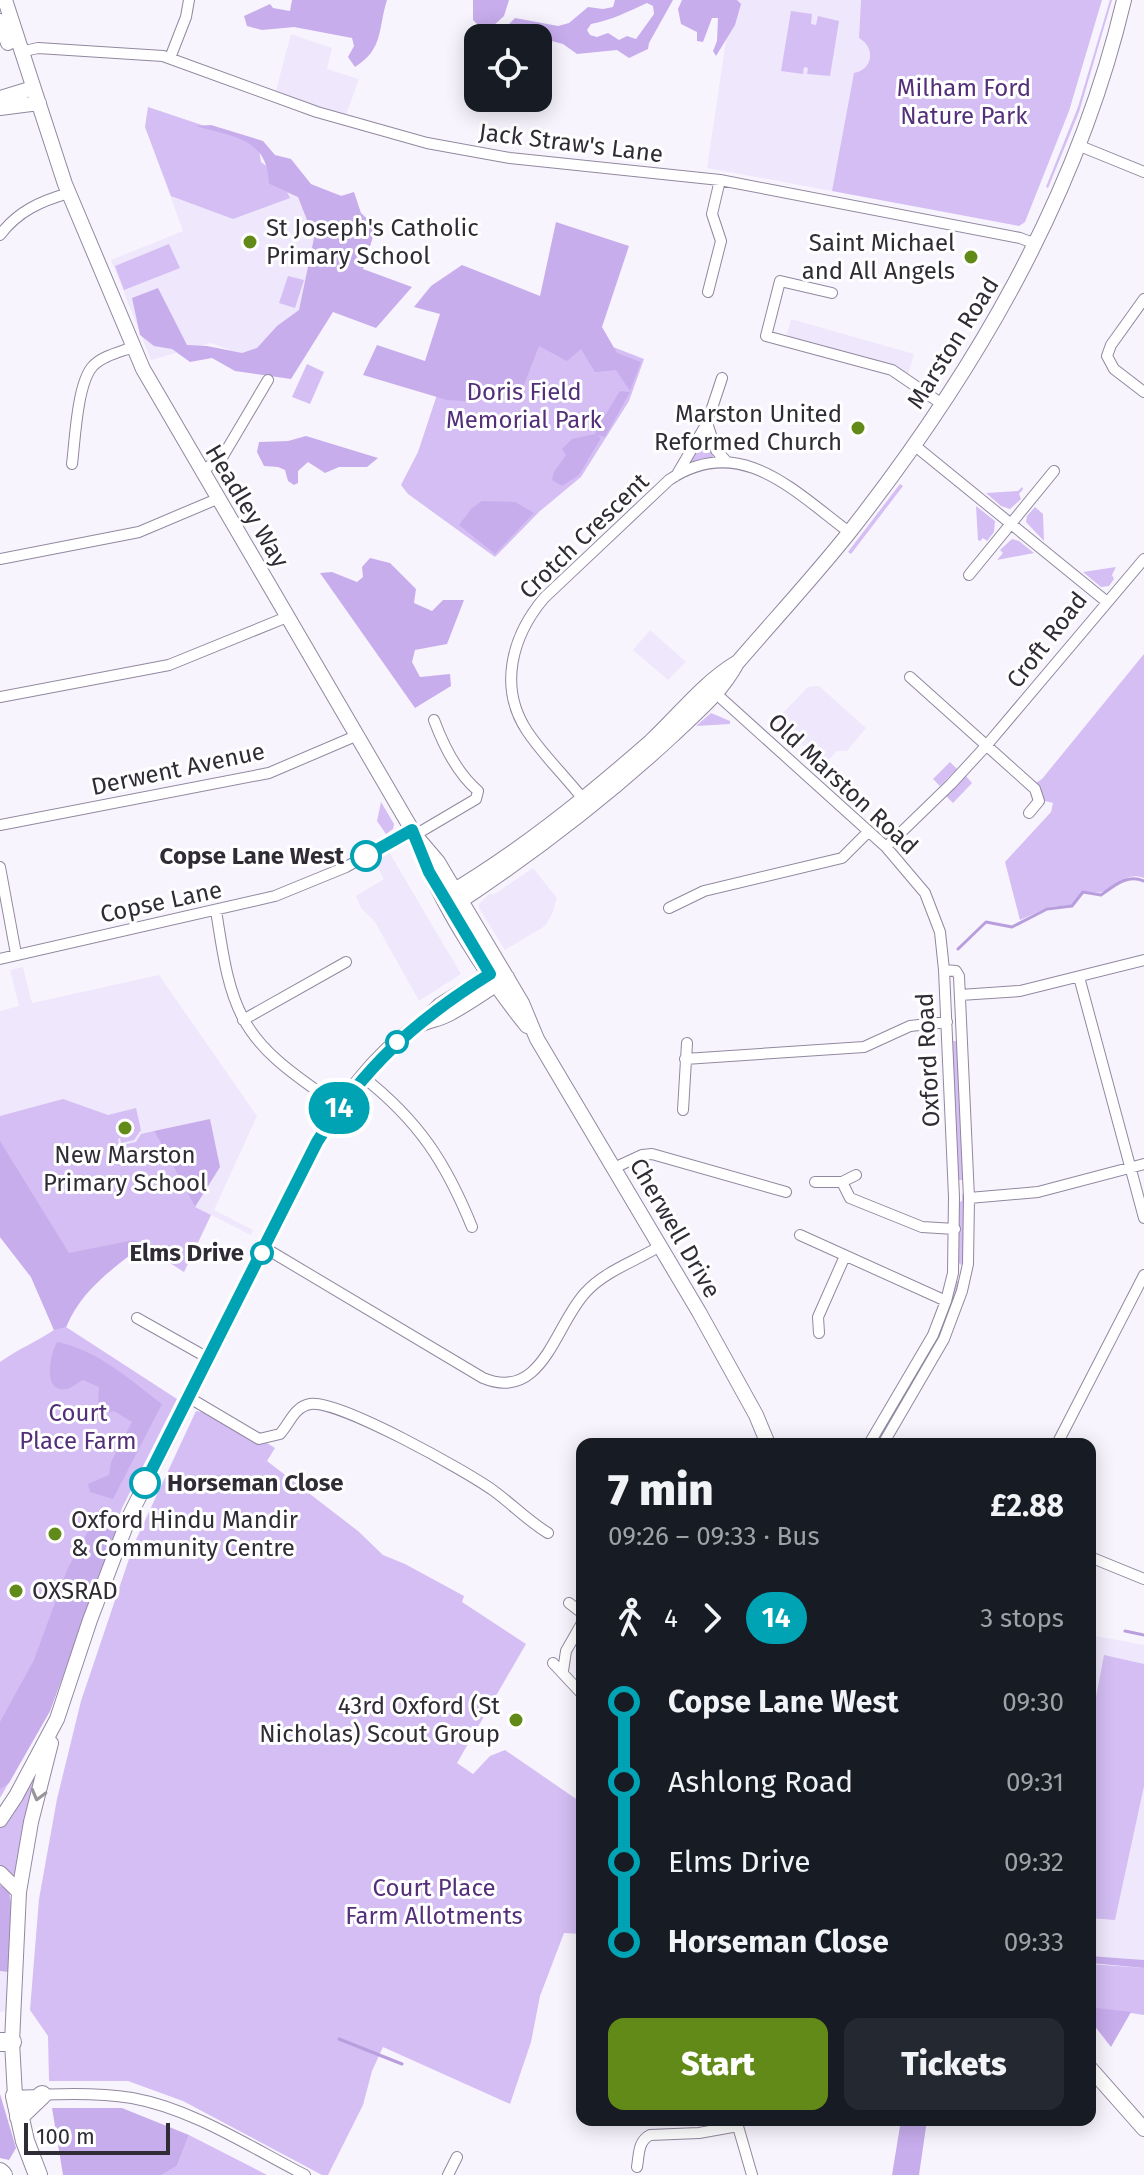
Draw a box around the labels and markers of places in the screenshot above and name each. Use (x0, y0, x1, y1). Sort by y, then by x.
place label: St Joseph's Catholic Primary School (266, 214, 479, 270)
place label: Saint Michael and All Angels (802, 229, 955, 285)
marker: St Joseph's Catholic Primary School (241, 233, 259, 251)
marker: Saint Michael and All Angels (962, 248, 980, 266)
place label: Marston United Reformed Church (654, 400, 842, 456)
marker: Marston United Reformed Church (849, 419, 867, 437)
marker: Copse Lane West (351, 841, 381, 871)
place label: Copse Lane West (160, 842, 345, 870)
unlabelled marker (386, 1031, 408, 1053)
marker: New Marston Primary School (116, 1119, 134, 1137)
place label: New Marston Primary School (43, 1141, 207, 1197)
place label: Elms Drive (130, 1239, 244, 1267)
marker: Elms Drive (251, 1242, 273, 1264)
marker: Horseman Close (130, 1468, 160, 1498)
place label: Horseman Close (167, 1469, 344, 1497)
place label: Oxford Hindu Mandir & Community Centre (71, 1506, 299, 1562)
marker: Oxford Hindu Mandir & Community Centre (46, 1525, 64, 1543)
place label: OXSRAD (32, 1577, 118, 1605)
marker: OXSRAD (7, 1582, 25, 1600)
place label: 43rd Oxford (St Nicholas) Scout Group (259, 1692, 500, 1748)
marker: 43rd Oxford (St Nicholas) Scout Group (507, 1711, 525, 1729)

